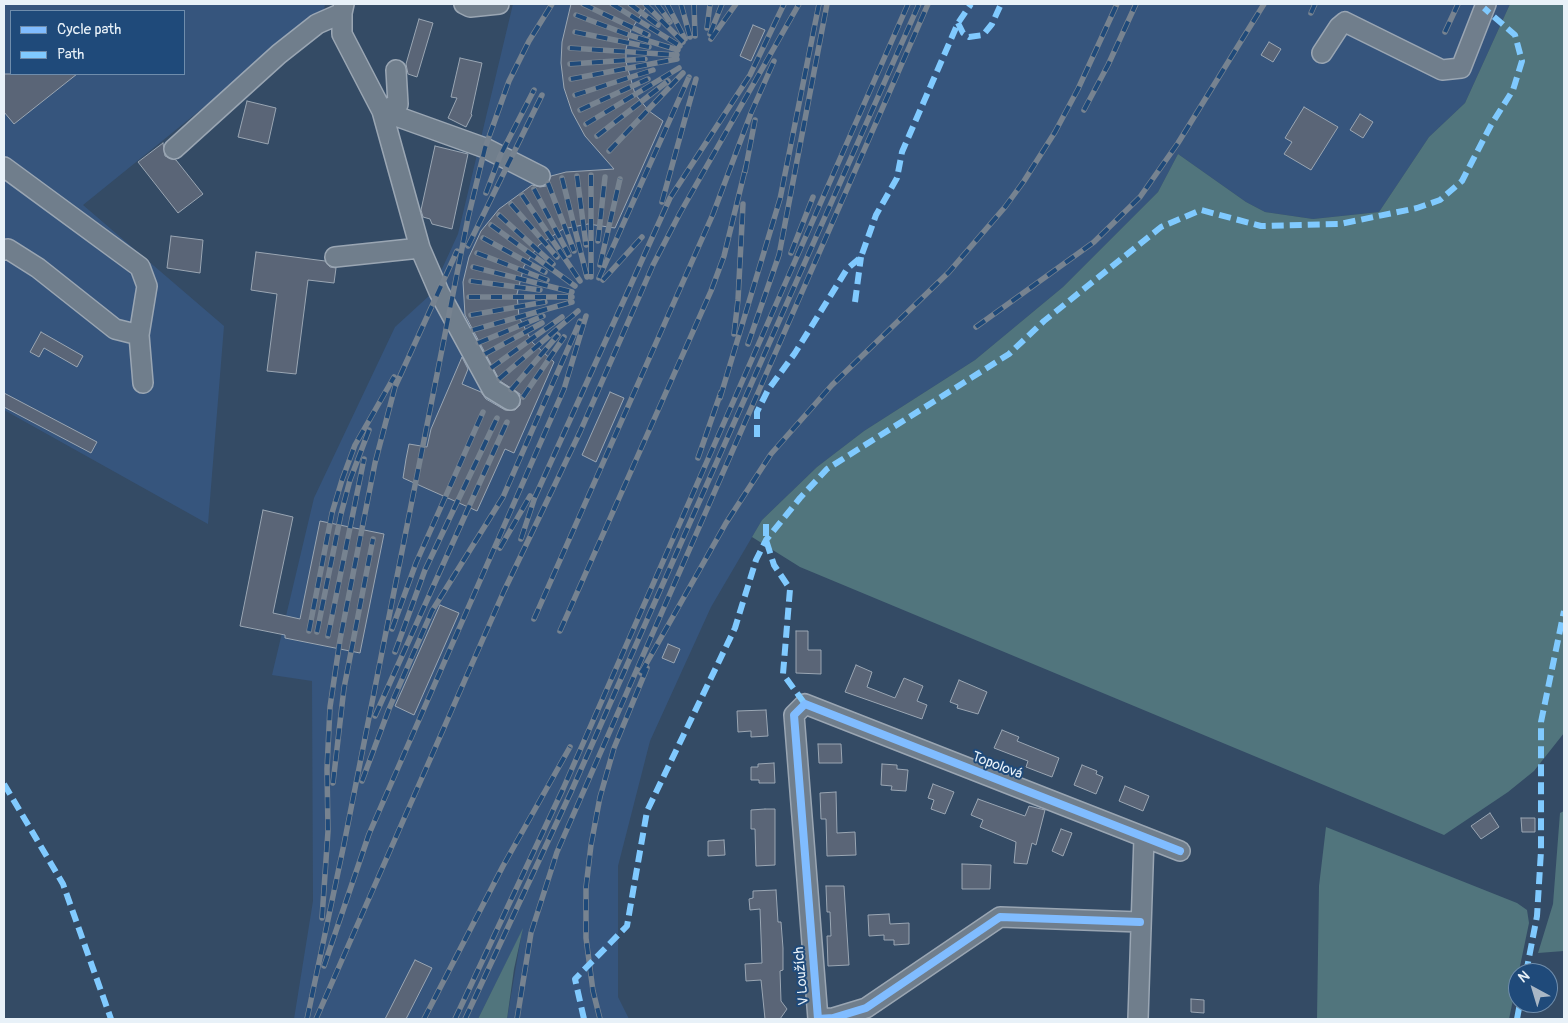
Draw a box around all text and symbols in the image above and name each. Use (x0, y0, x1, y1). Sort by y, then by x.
legend (10, 10, 185, 75)
text: Cycle path (57, 20, 121, 39)
text: Path (57, 45, 84, 64)
street label: Topolová (969, 749, 1025, 783)
street label: V Loužích (791, 946, 813, 1006)
north arrow (1508, 963, 1558, 1013)
text: N (1515, 967, 1533, 986)

